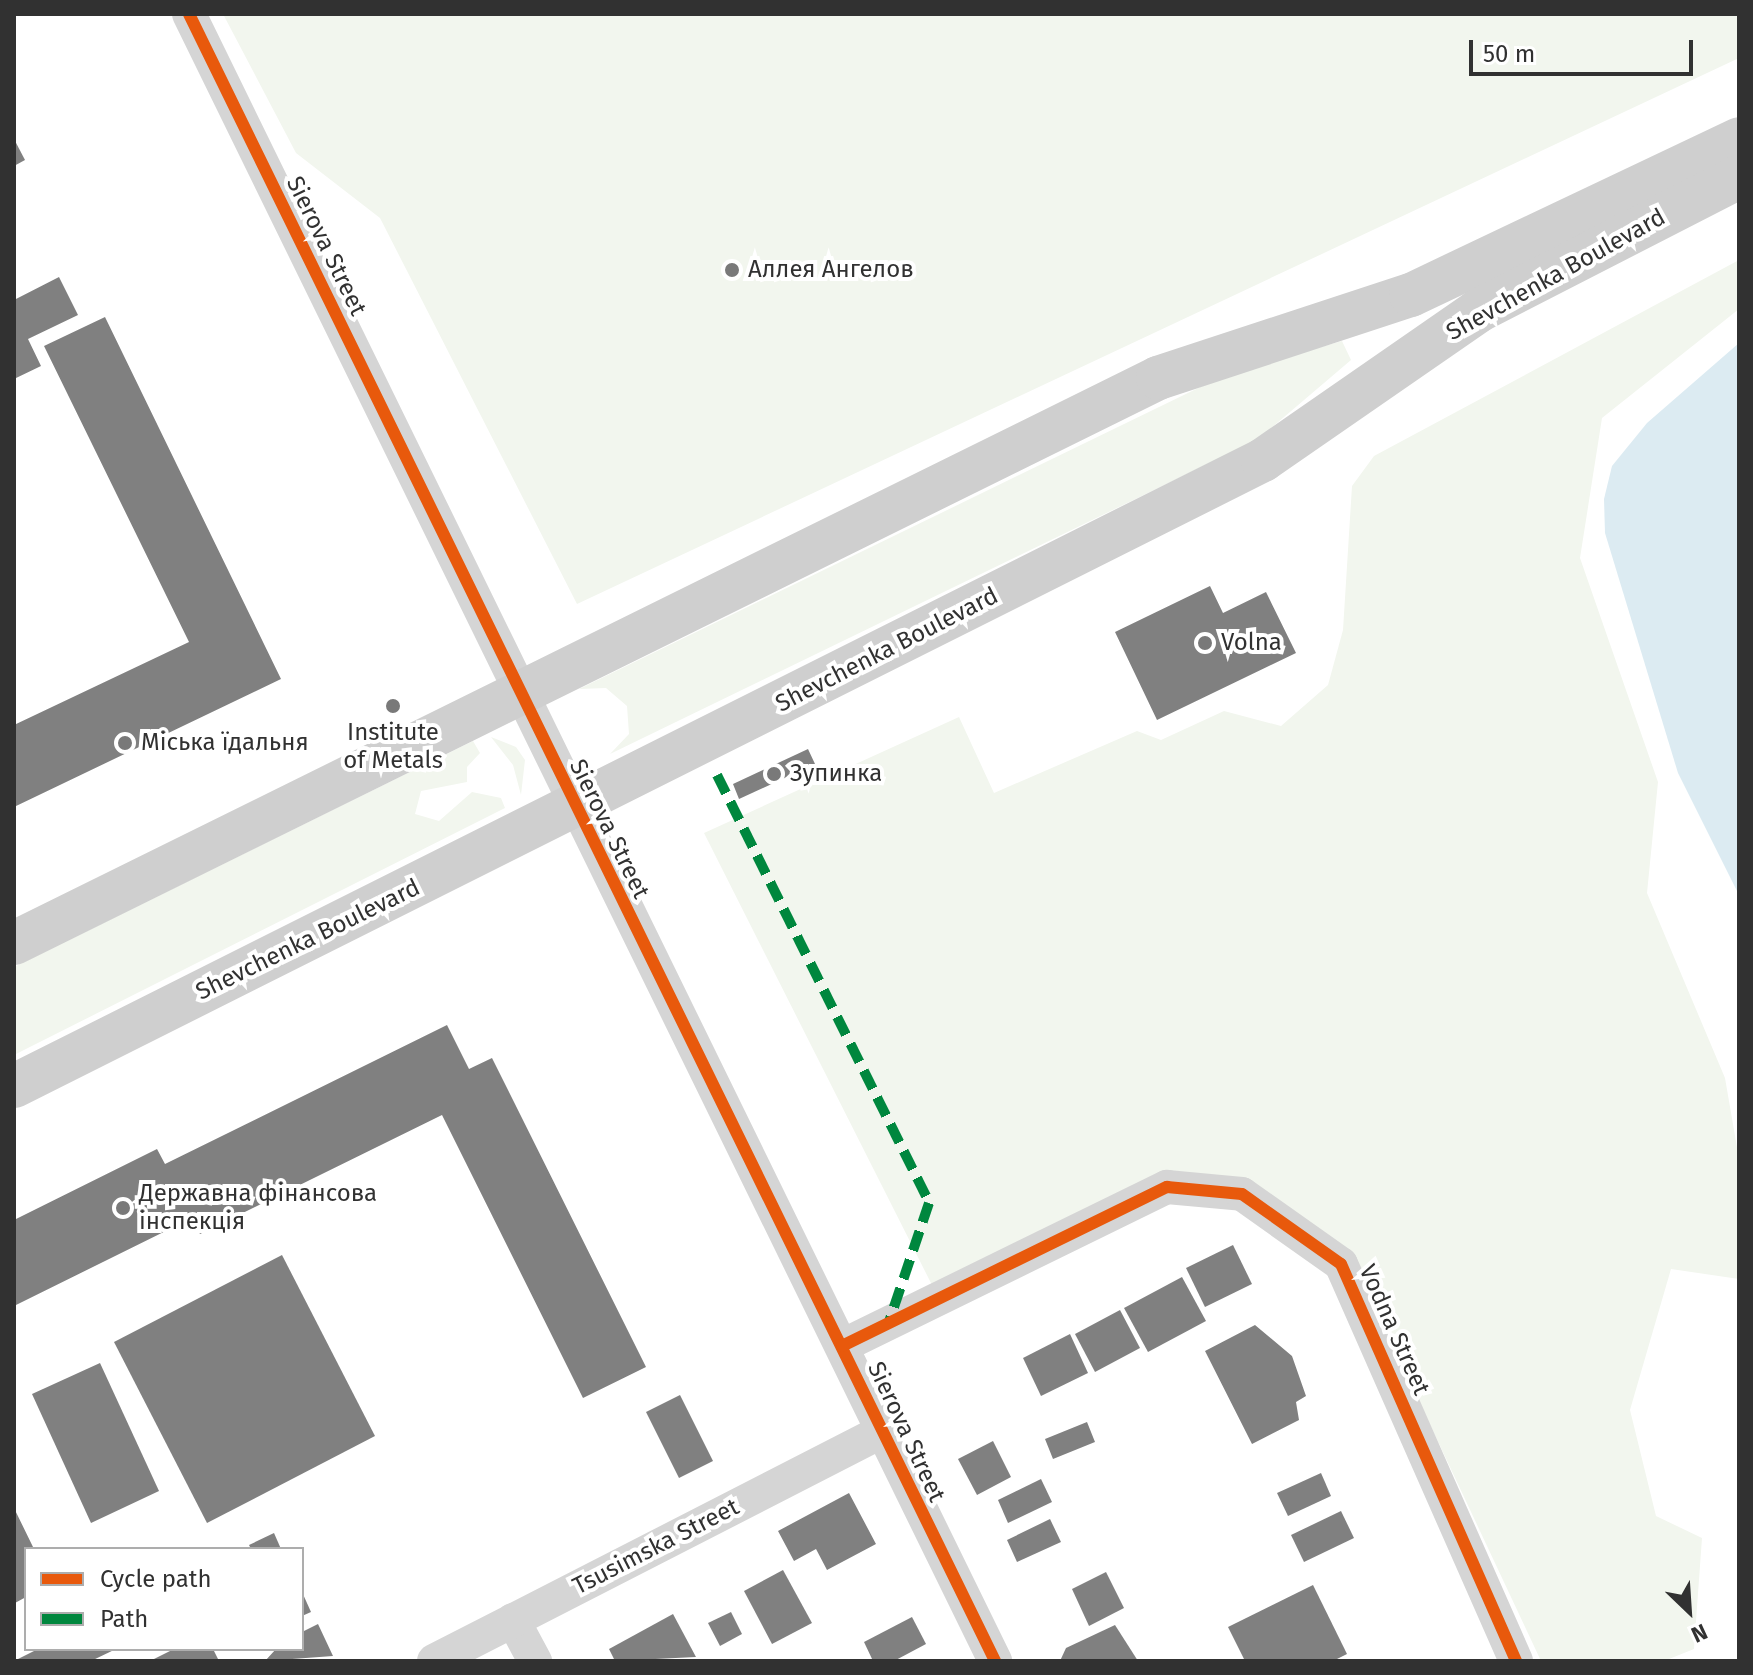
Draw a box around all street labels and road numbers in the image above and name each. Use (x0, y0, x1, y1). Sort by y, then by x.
street label: Sierova Street (280, 172, 372, 320)
street label: Shevchenka Boulevard (1442, 203, 1670, 347)
street label: Shevchenka Boulevard (771, 581, 1003, 719)
street label: Sierova Street (563, 755, 655, 903)
street label: Shevchenka Boulevard (191, 873, 425, 1007)
street label: Vodna Street (1352, 1260, 1436, 1400)
street label: Sierova Street (861, 1357, 951, 1507)
street label: Tsusimska Street (568, 1493, 744, 1601)

